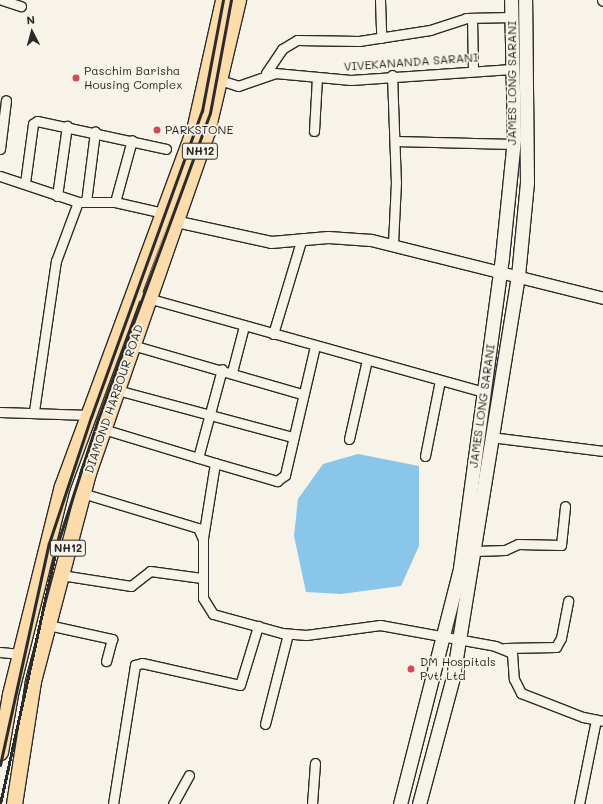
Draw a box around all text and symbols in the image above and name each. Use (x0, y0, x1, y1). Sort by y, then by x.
north arrow (12, 12, 52, 52)
text: N (26, 12, 36, 27)
street label: JAMES LONG SARANI (505, 21, 519, 145)
street label: VIVEKANANDA SARANI (343, 50, 479, 74)
place label: Paschim Barisha Housing Complex (84, 64, 182, 92)
marker: Paschim Barisha Housing Complex (71, 73, 81, 83)
place label: PARKSTONE (165, 123, 233, 137)
marker: PARKSTONE (152, 125, 162, 135)
road number: NH12 (181, 142, 219, 160)
street label: DIAMOND HARBOUR ROAD (82, 323, 146, 475)
street label: JAMES LONG SARANI (466, 343, 498, 469)
road number: NH12 (49, 539, 87, 557)
place label: DM Hospitals Pvt. Ltd (420, 655, 496, 683)
marker: DM Hospitals Pvt. Ltd (405, 663, 417, 675)

